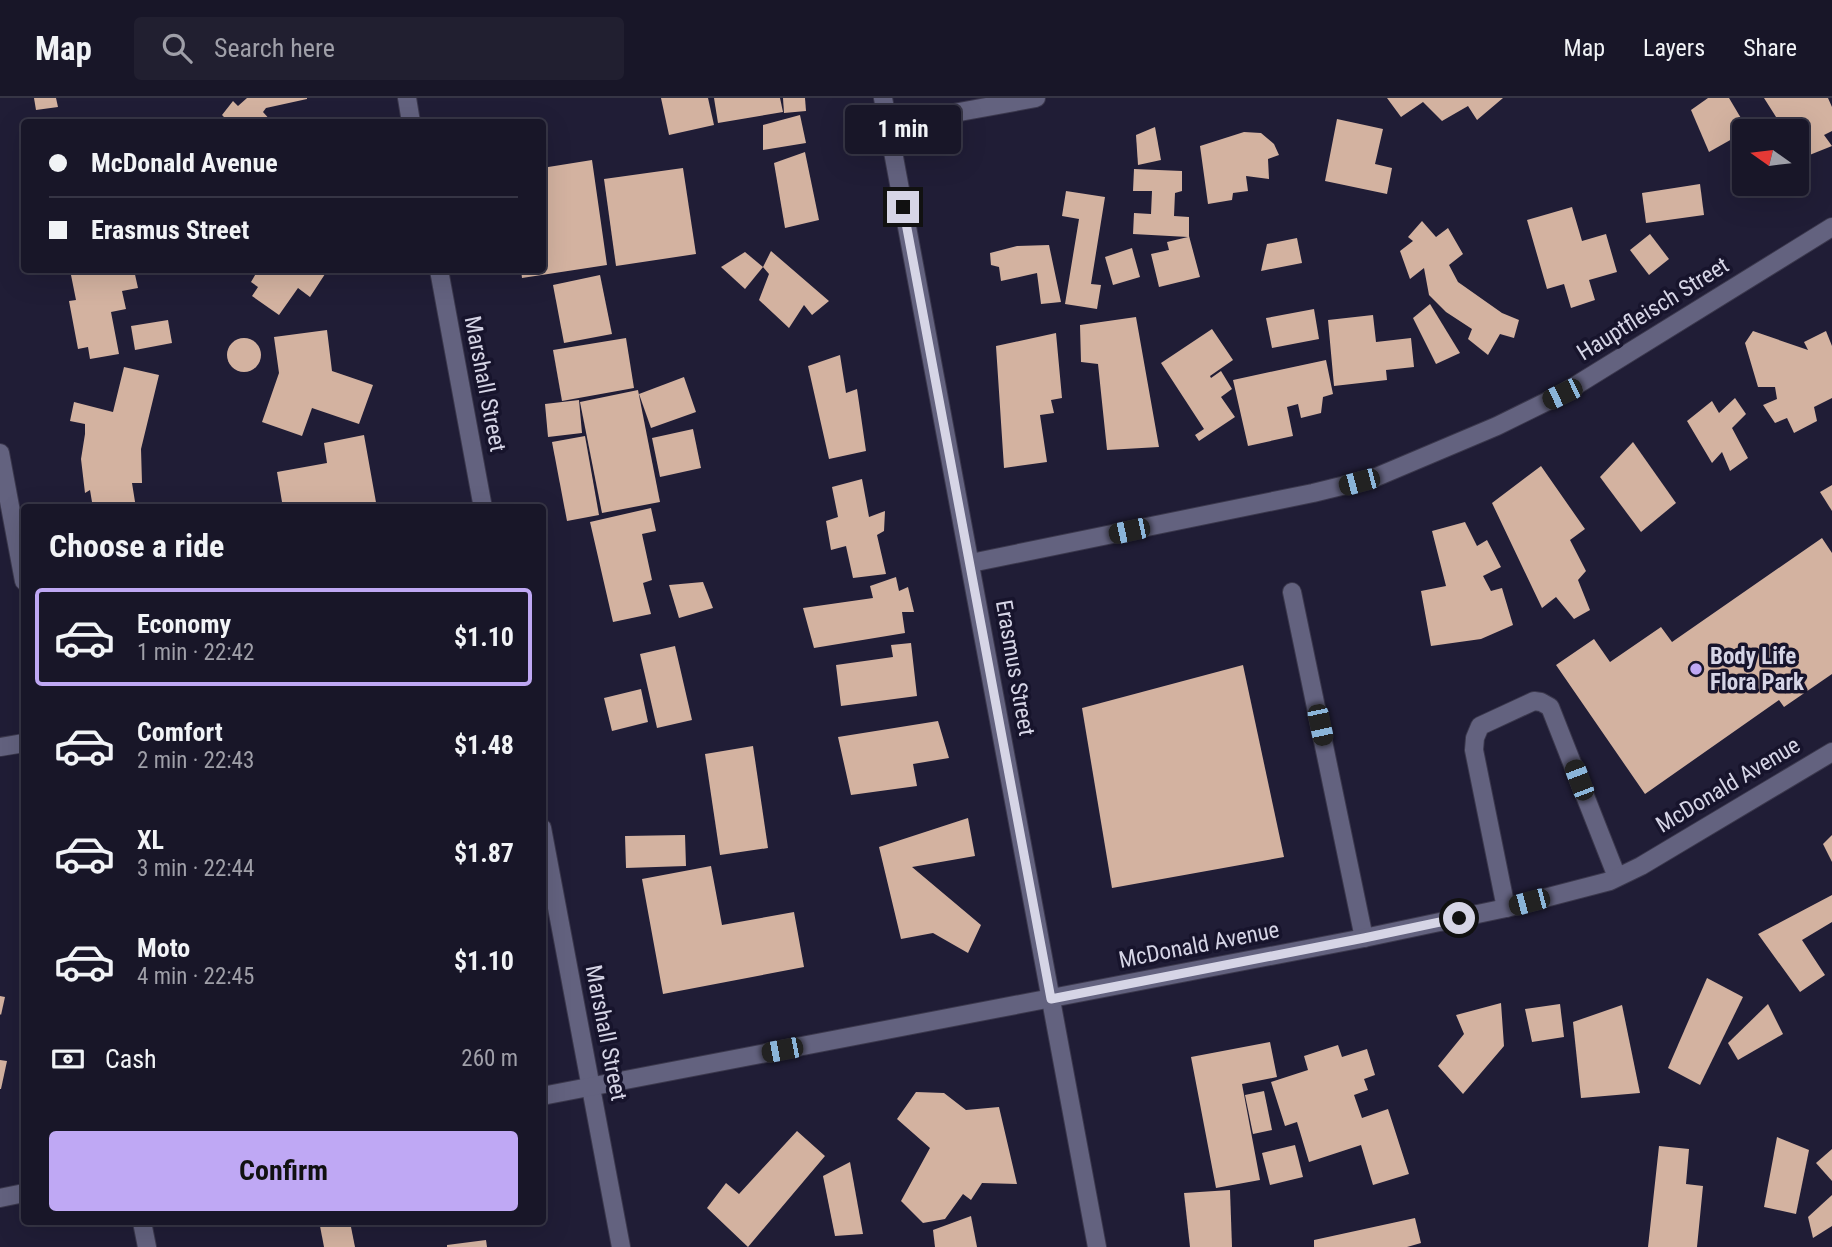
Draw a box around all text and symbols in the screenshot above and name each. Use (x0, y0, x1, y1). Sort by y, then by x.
search box (134, 17, 624, 80)
text: Map (35, 29, 92, 68)
icon: search (158, 29, 196, 67)
text: Search here (214, 33, 335, 63)
text: Map (1564, 34, 1605, 62)
text: Layers (1643, 34, 1705, 62)
text: Share (1743, 34, 1797, 62)
callout: 1 min (845, 105, 961, 154)
text: 1 min (877, 116, 929, 143)
north arrow (1732, 119, 1810, 196)
map controls (1732, 119, 1809, 196)
text: McDonald Avenue (91, 148, 278, 178)
route end (887, 191, 919, 223)
text: Erasmus Street (91, 215, 249, 245)
street label: Hauptfleisch Street (1572, 252, 1734, 366)
street label: Marshall Street (459, 314, 511, 454)
car (1539, 375, 1586, 413)
car (1336, 466, 1383, 498)
car (1107, 516, 1152, 546)
text: Choose a ride (49, 527, 224, 565)
street label: Erasmus Street (990, 598, 1040, 738)
icon: car (53, 606, 116, 669)
text: Economy (137, 609, 231, 639)
text: $1.10 (454, 622, 514, 652)
text: 1 min · 22:42 (137, 639, 254, 666)
place label: Body Life Flora Park (1710, 643, 1805, 696)
marker: Body Life Flora Park (1688, 661, 1704, 677)
car (1306, 702, 1335, 748)
icon: car (53, 714, 116, 777)
text: Comfort (137, 717, 223, 747)
text: $1.48 (454, 730, 514, 760)
street label: McDonald Avenue (1651, 731, 1805, 839)
text: 2 min · 22:43 (137, 747, 254, 774)
car (1562, 757, 1597, 803)
icon: car (53, 822, 116, 885)
text: XL (137, 825, 164, 855)
text: $1.87 (454, 838, 514, 868)
text: 3 min · 22:44 (137, 855, 254, 882)
car (1506, 886, 1553, 918)
route start (1443, 902, 1475, 934)
street label: McDonald Avenue (1116, 916, 1282, 974)
icon: car (53, 930, 116, 993)
text: Moto (137, 933, 190, 963)
text: $1.10 (454, 946, 514, 976)
text: 4 min · 22:45 (137, 963, 254, 990)
street label: Marshall Street (580, 963, 632, 1103)
car (760, 1036, 805, 1064)
icon: cash (49, 1040, 87, 1078)
text: Cash (105, 1044, 157, 1074)
text: 260 m (461, 1045, 518, 1072)
button: Confirm (49, 1131, 518, 1211)

